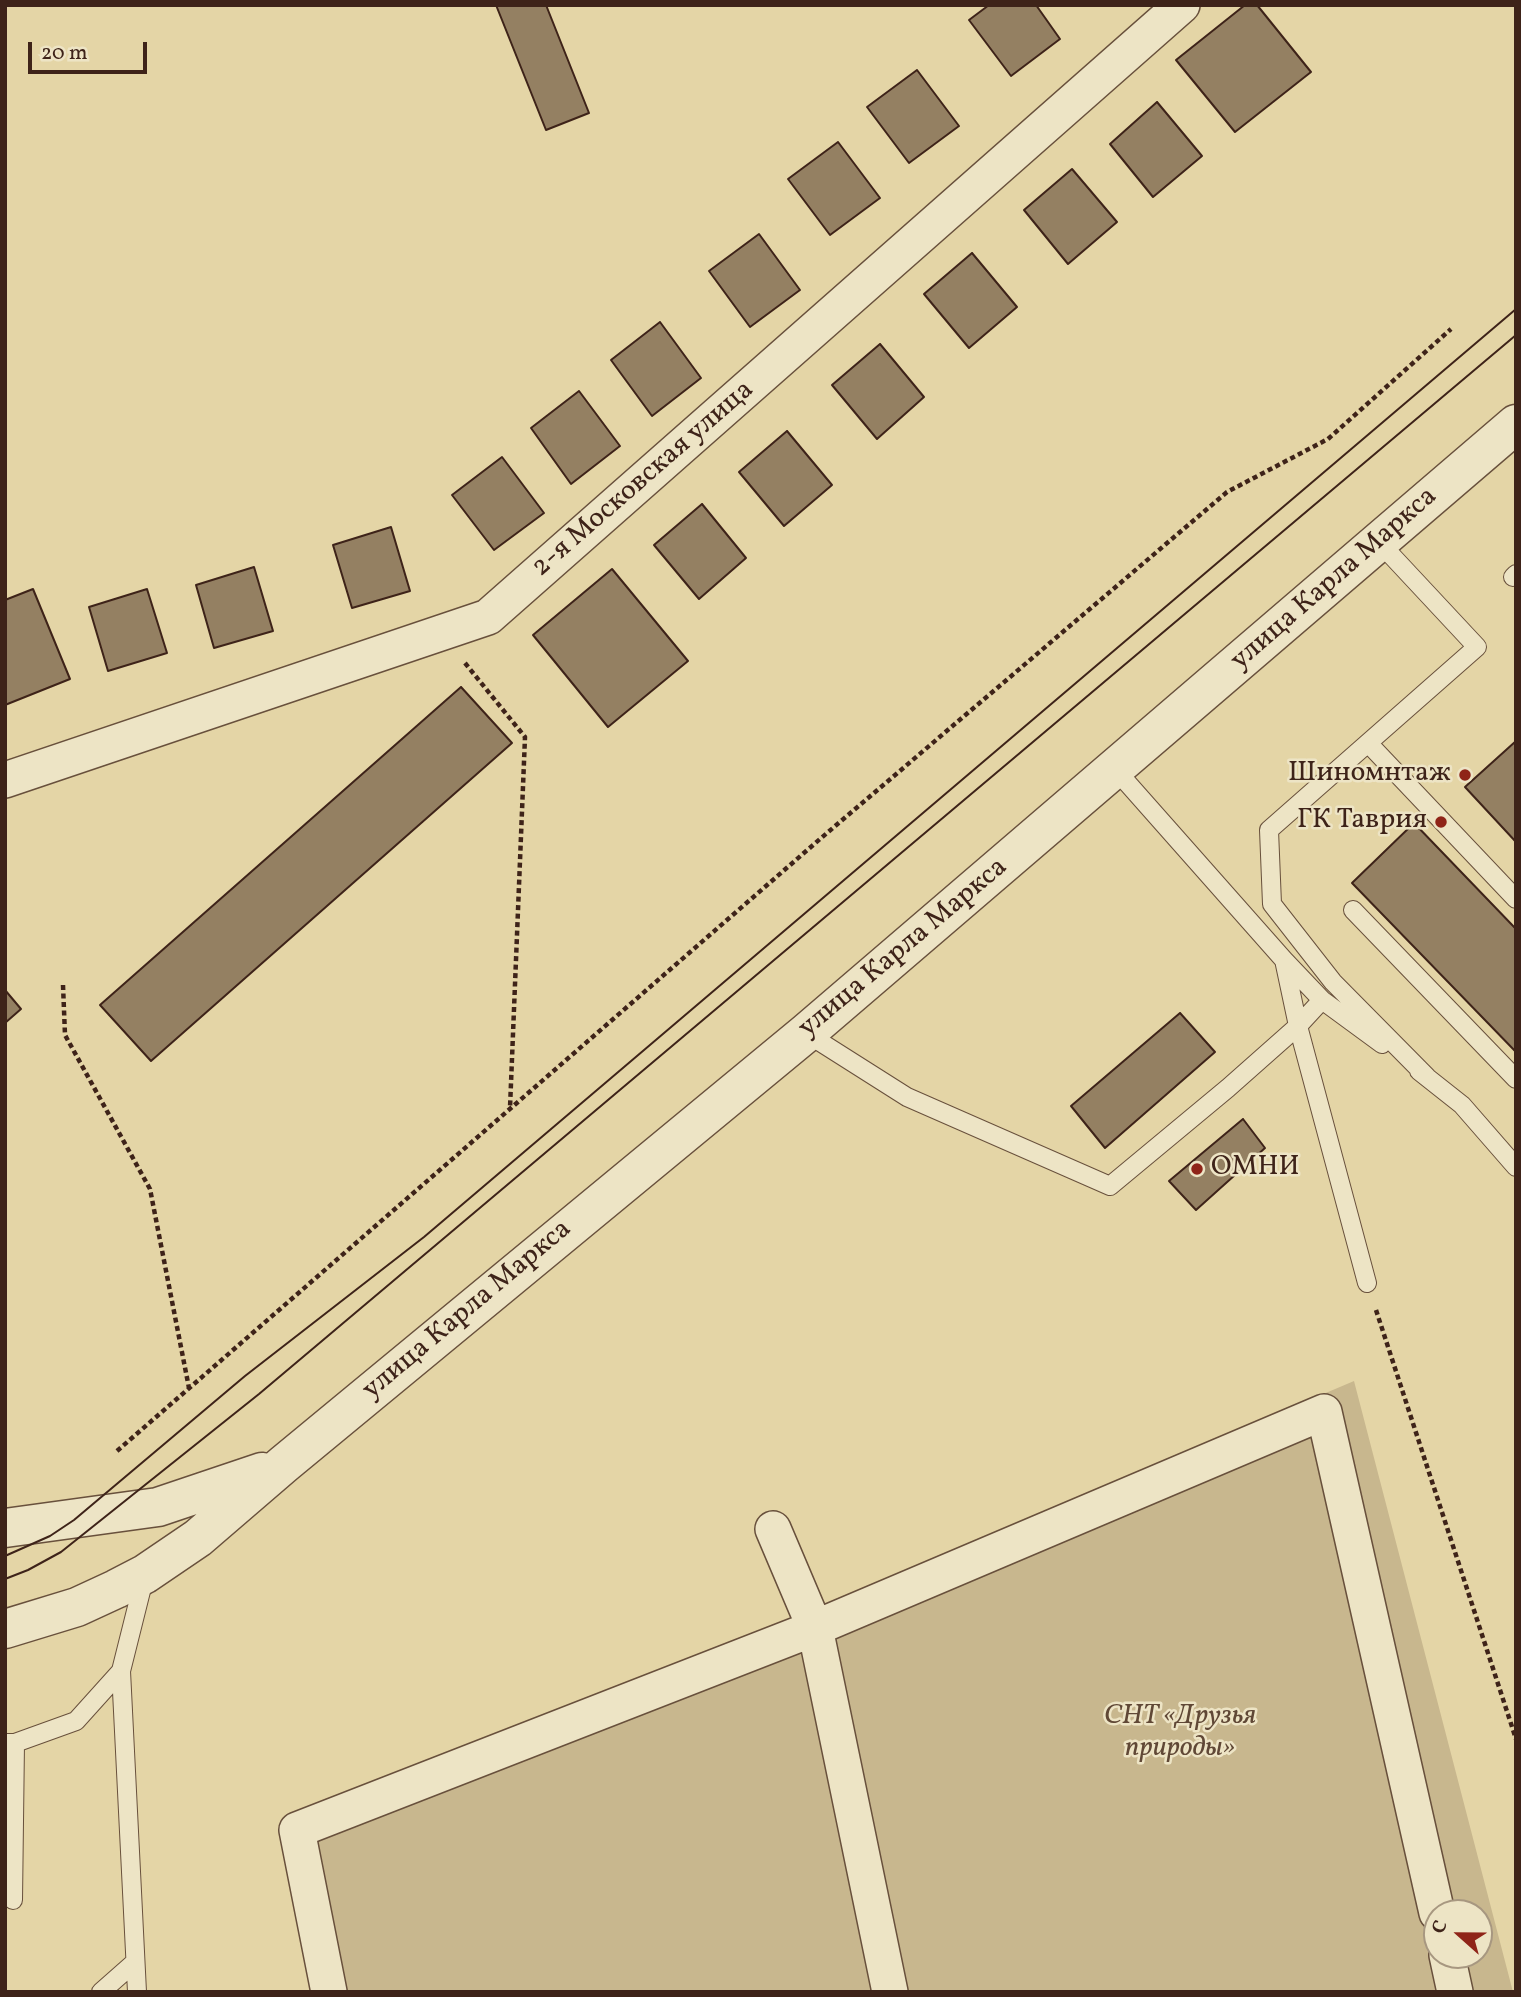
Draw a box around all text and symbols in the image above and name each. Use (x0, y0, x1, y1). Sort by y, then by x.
scale bar (32, 28, 150, 72)
text: 20 m (41, 39, 87, 68)
street label: 2-я Московская улица (526, 374, 762, 586)
street label: улица Карла Маркса (1225, 481, 1445, 679)
place label: Шиномнтаж (1288, 758, 1451, 792)
marker: Шиномнтаж (1457, 767, 1473, 783)
place label: ГК Таврия (1297, 805, 1427, 839)
marker: ГК Таврия (1433, 814, 1449, 830)
street label: улица Карла Маркса (793, 852, 1015, 1046)
place label: ОМНИ (1211, 1152, 1300, 1186)
marker: ОМНИ (1189, 1161, 1205, 1177)
street label: улица Карла Маркса (357, 1214, 579, 1408)
park label: СНТ «Друзья природы» (1104, 1701, 1256, 1767)
north arrow (1423, 1899, 1493, 1969)
text: С (1426, 1917, 1455, 1938)

